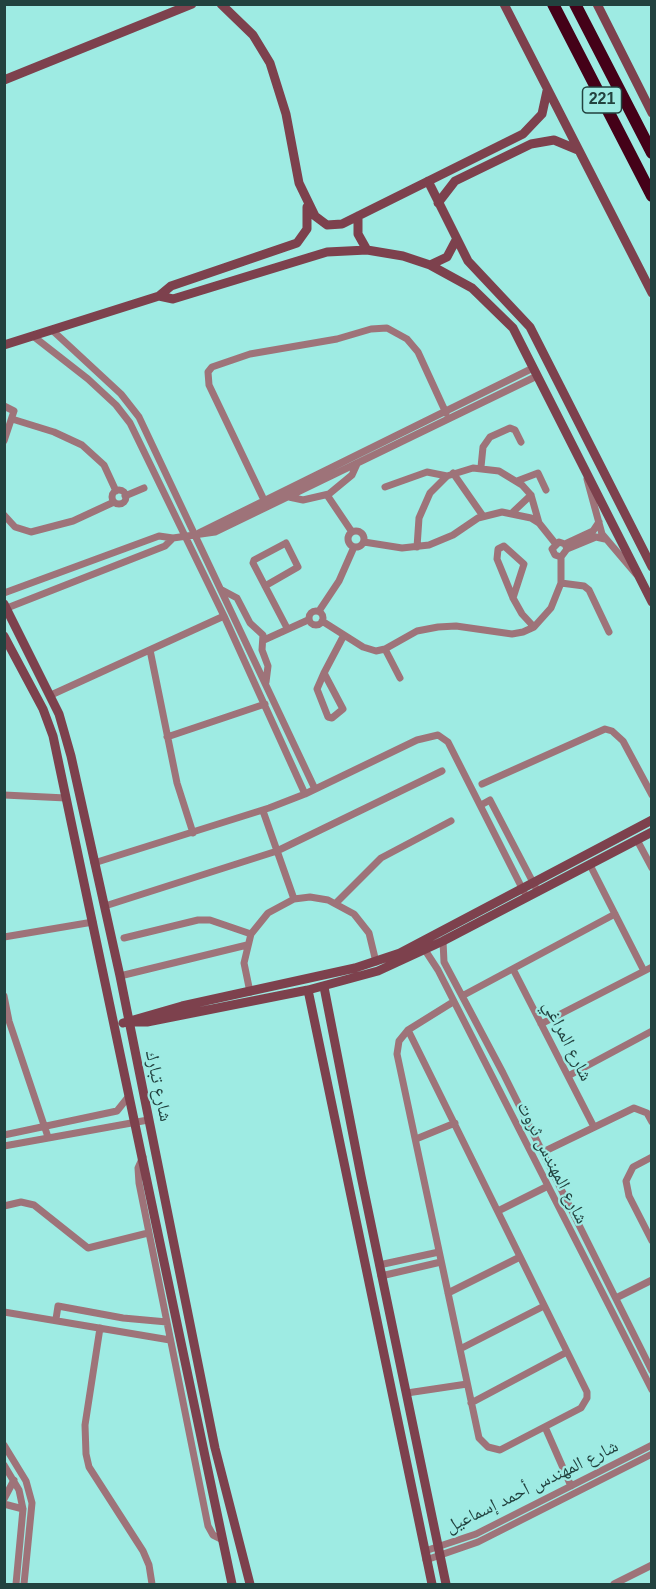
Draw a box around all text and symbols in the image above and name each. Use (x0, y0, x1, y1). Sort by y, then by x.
road number: 221 (582, 87, 622, 113)
street label: شارع المراغي (537, 997, 597, 1085)
street label: شارع تبارك (140, 1048, 176, 1124)
street label: شارع المهندس ثروت (512, 1098, 592, 1228)
street label: شارع المهندس أحمد إسماعيل (442, 1436, 622, 1538)

